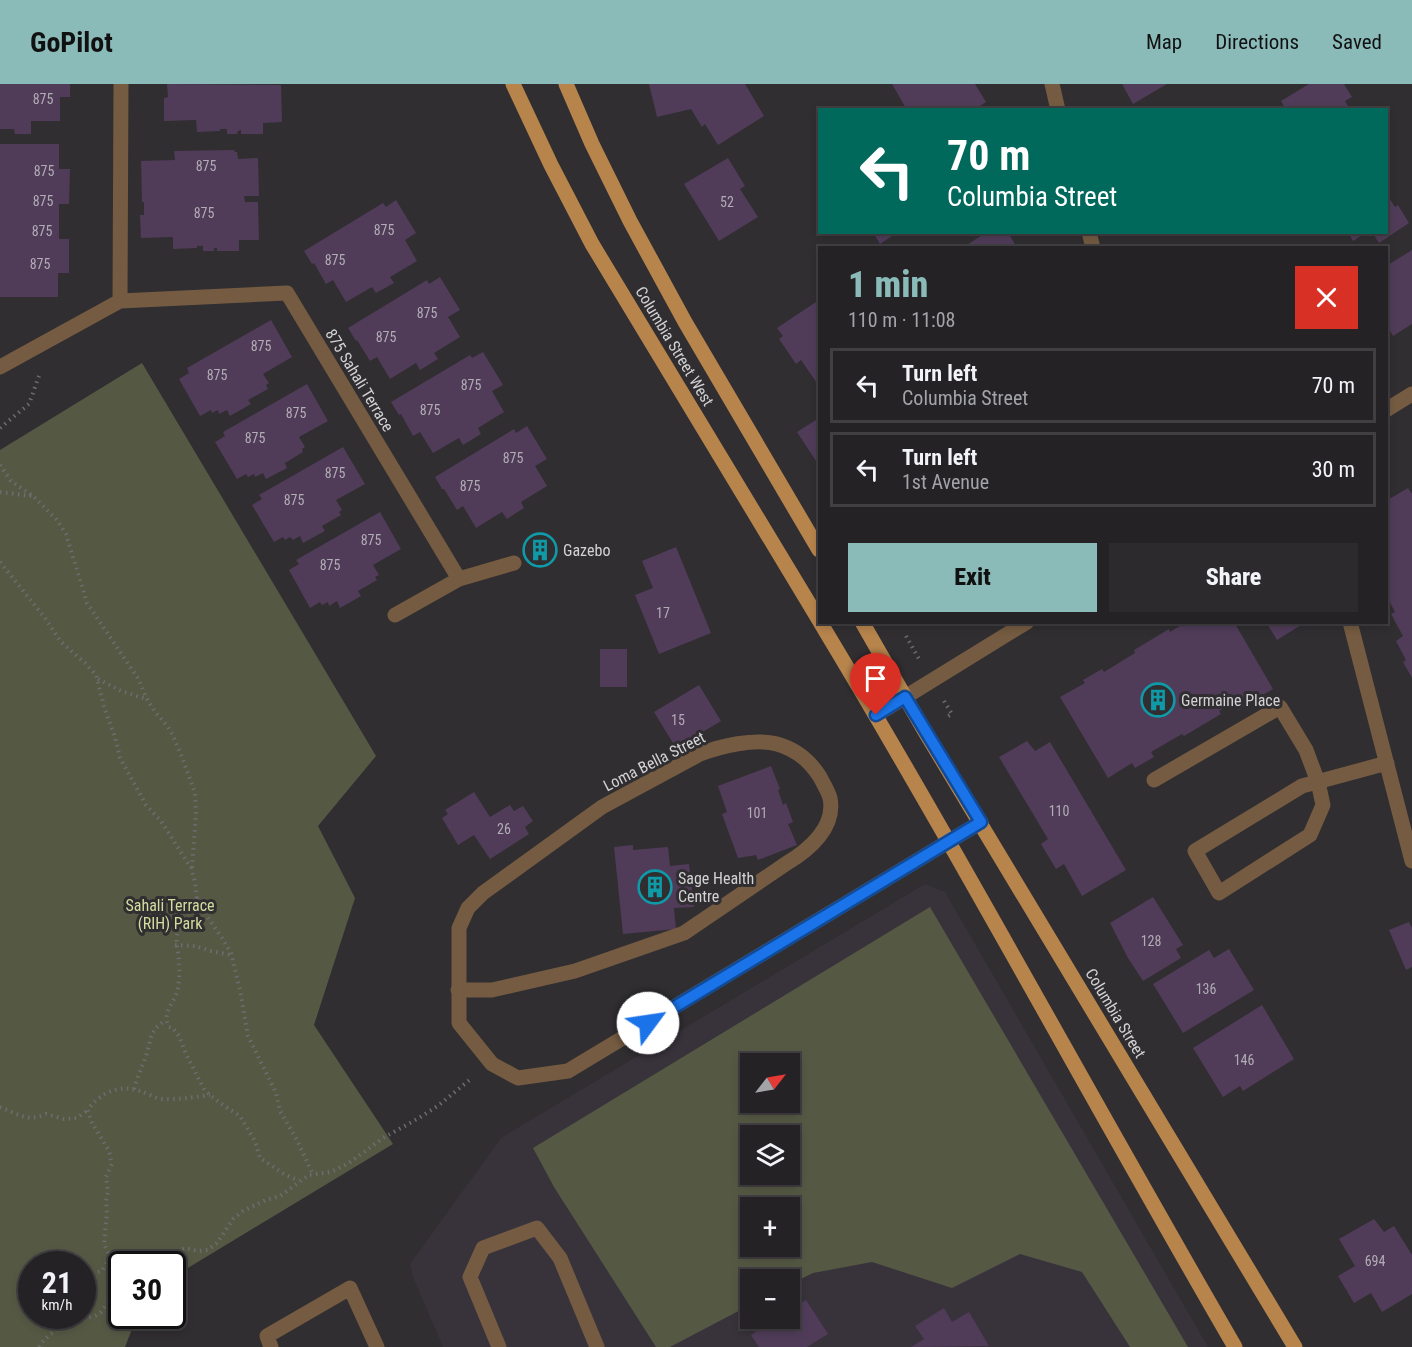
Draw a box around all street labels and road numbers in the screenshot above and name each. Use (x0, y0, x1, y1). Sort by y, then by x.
street label: Columbia Street West (631, 283, 718, 410)
street label: 875 Sahali Terrace (321, 325, 398, 435)
street label: Loma Bella Street (600, 728, 708, 795)
street label: Columbia Street (1081, 965, 1150, 1062)

